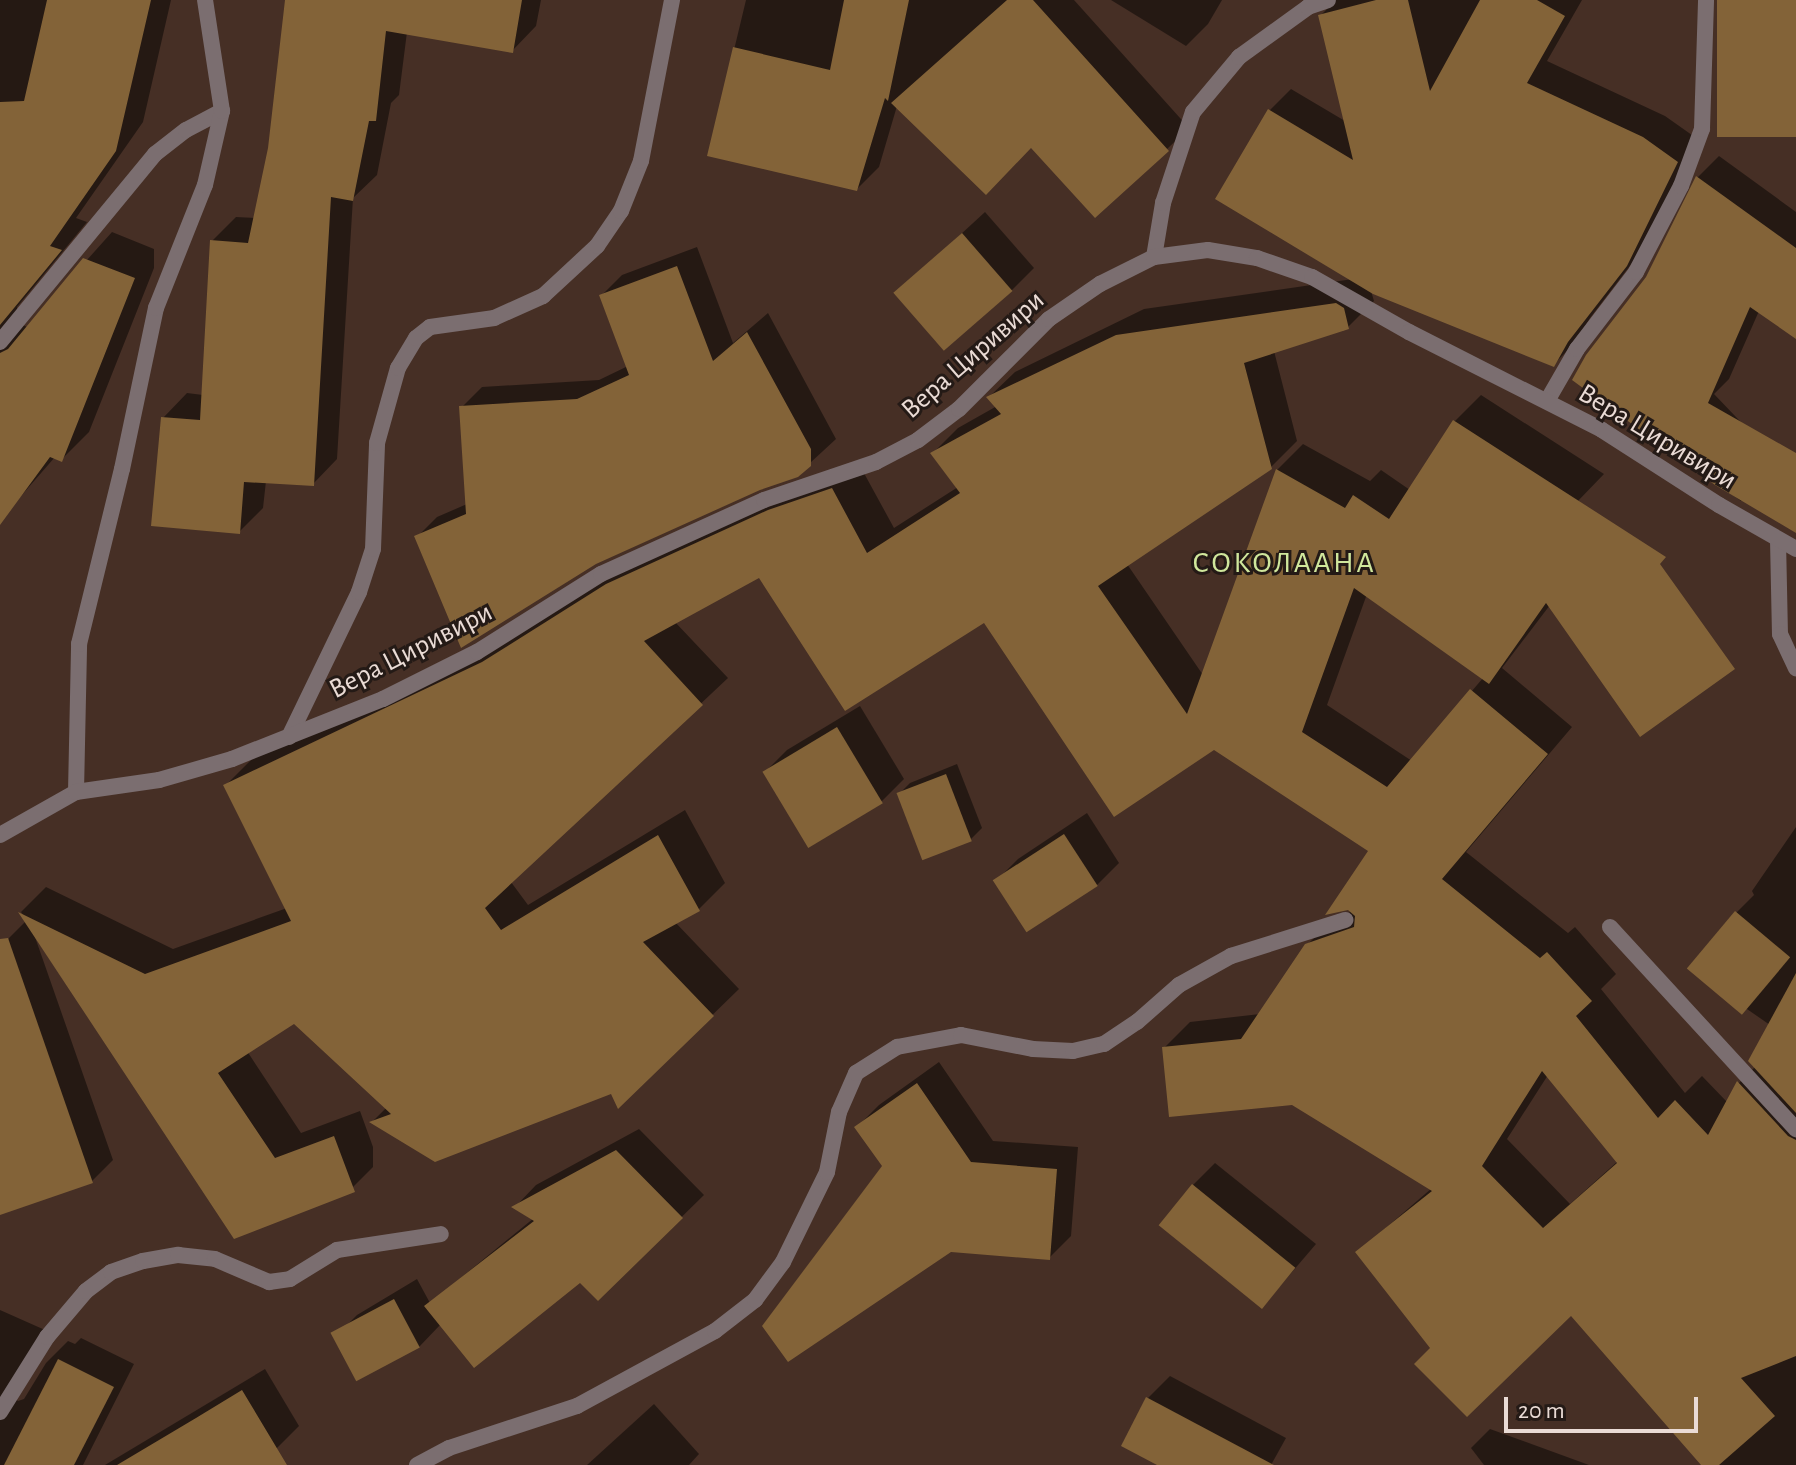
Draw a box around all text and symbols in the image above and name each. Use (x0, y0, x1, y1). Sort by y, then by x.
street label: Вера Циривири (894, 284, 1052, 426)
street label: Вера Циривири (1572, 377, 1742, 497)
district label: СОКОЛААНА (1192, 545, 1376, 581)
street label: Вера Циривири (324, 595, 498, 707)
scale bar (1508, 1381, 1702, 1431)
text: 20 m (1518, 1399, 1565, 1423)

